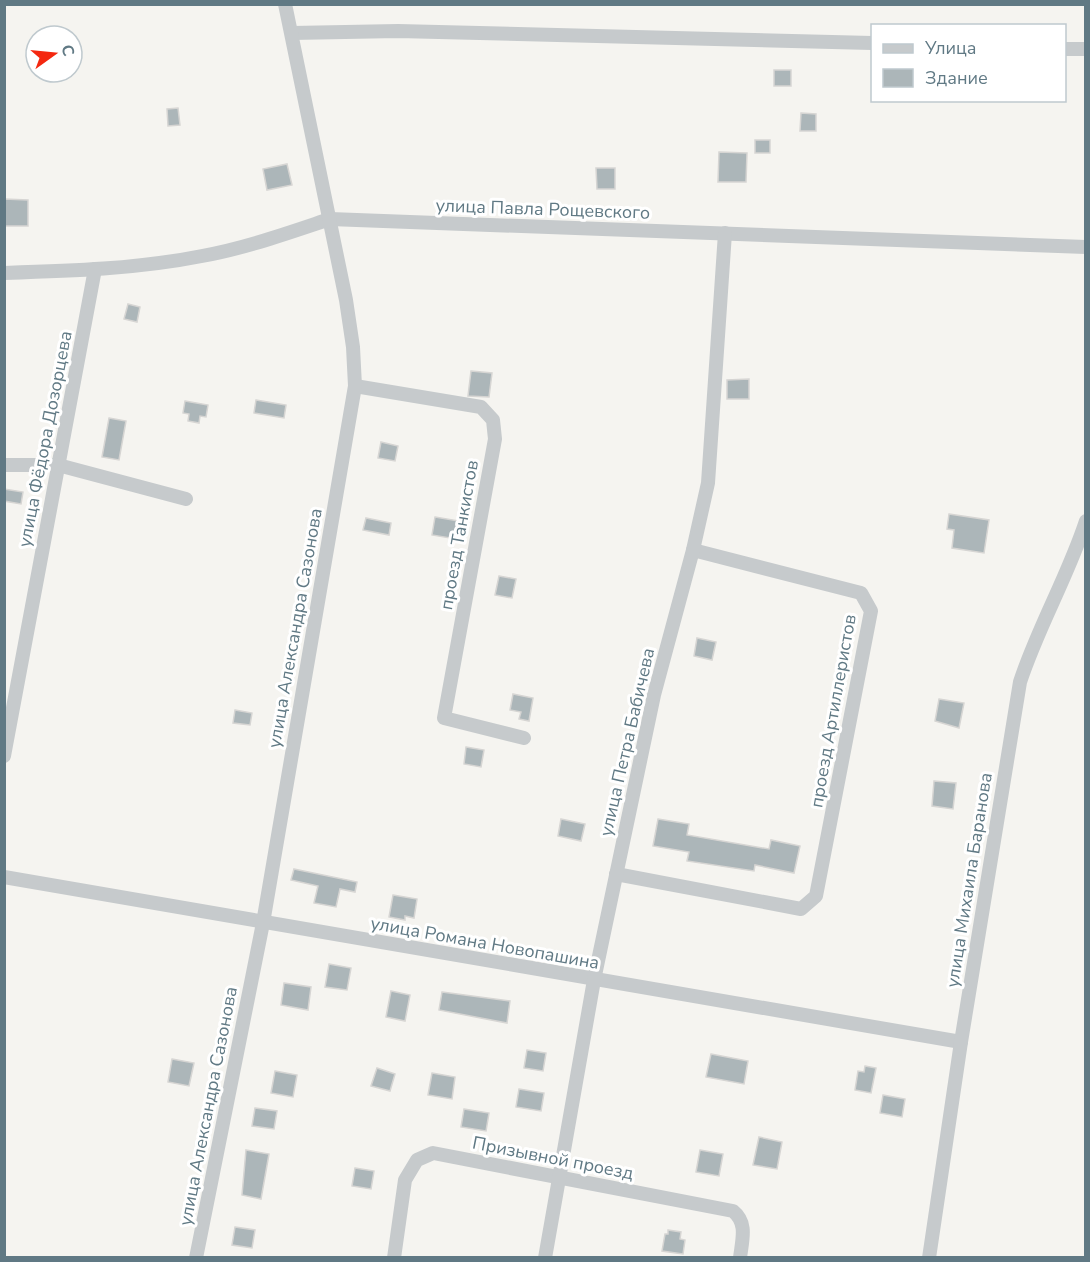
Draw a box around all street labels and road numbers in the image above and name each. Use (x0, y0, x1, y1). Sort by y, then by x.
street label: улица Павла Рощевского (435, 193, 651, 225)
street label: улица Фёдора Дозорцева (12, 329, 78, 549)
street label: проезд Танкистов (434, 458, 484, 612)
street label: улица Александра Сазонова (262, 506, 328, 750)
street label: проезд Артиллеристов (804, 612, 862, 810)
street label: улица Петра Бабичева (594, 645, 660, 839)
street label: улица Михаила Баранова (940, 771, 998, 989)
street label: улица Романа Новопашина (369, 911, 601, 975)
street label: улица Александра Сазонова (173, 984, 243, 1228)
street label: Призывной проезд (470, 1131, 636, 1185)

